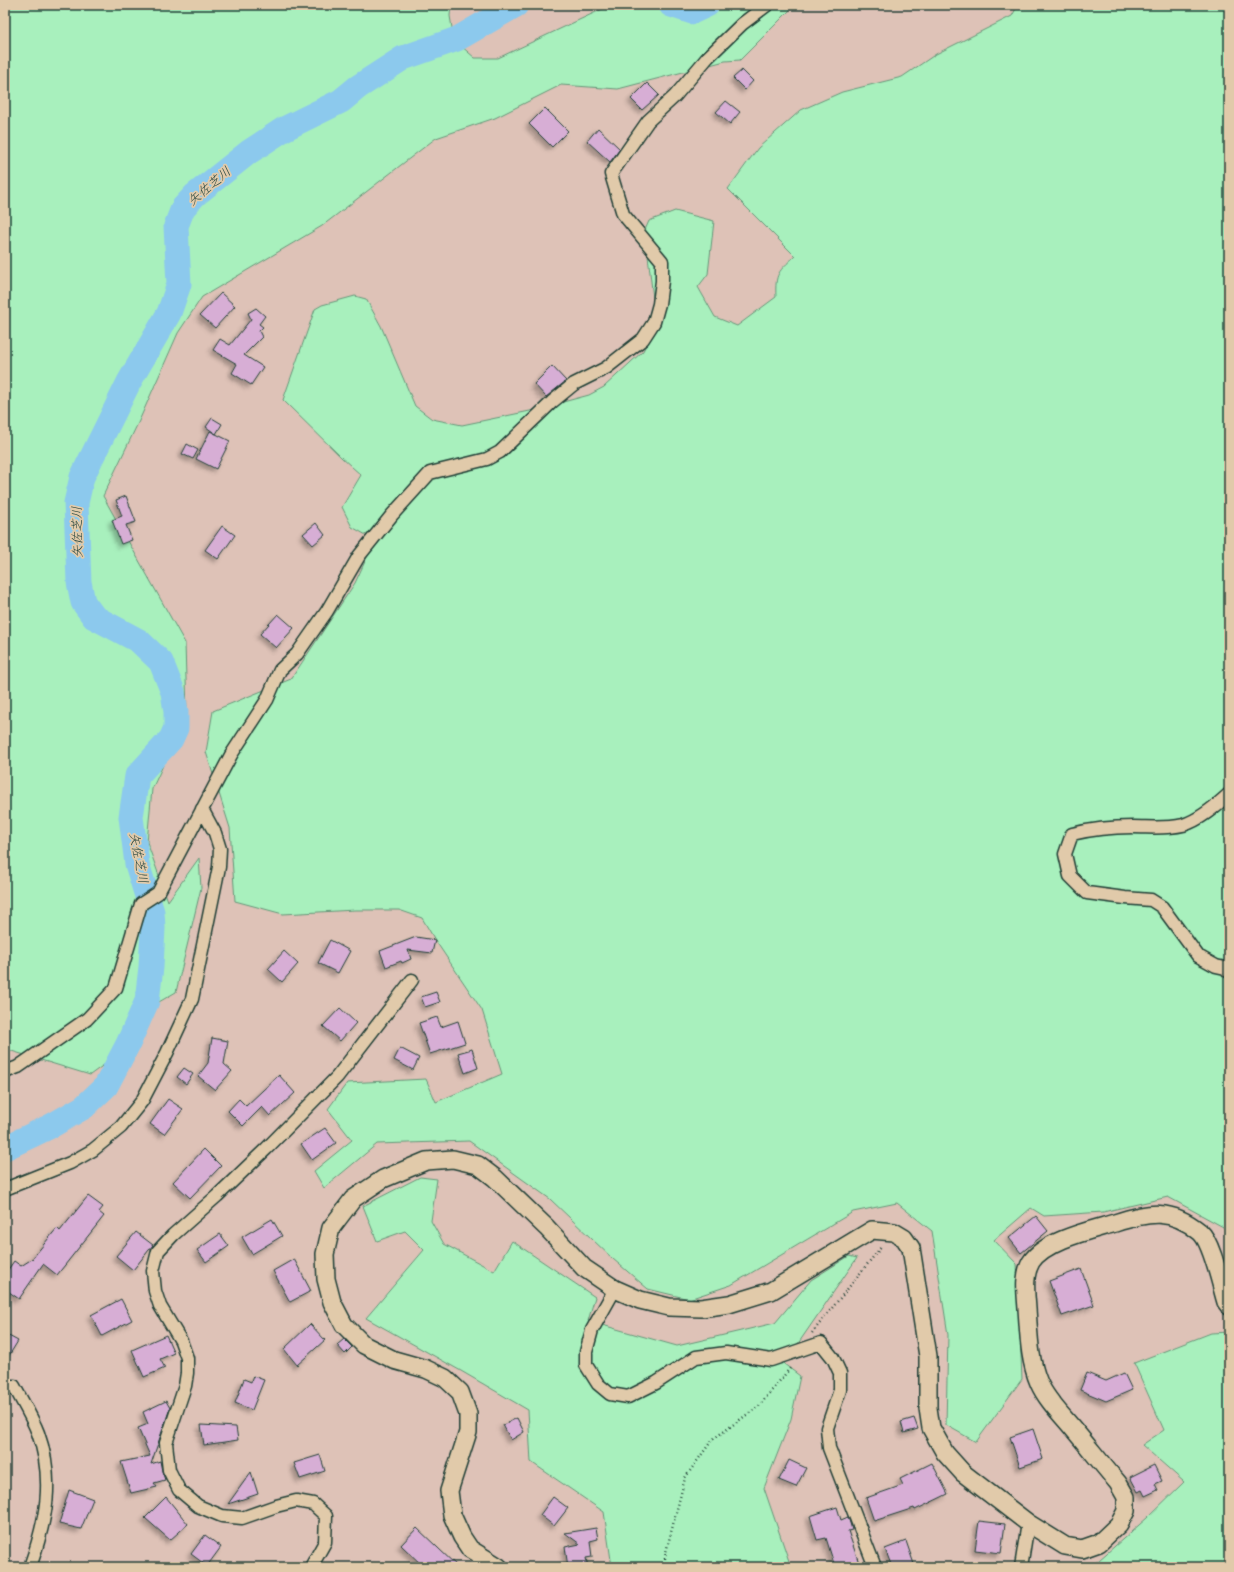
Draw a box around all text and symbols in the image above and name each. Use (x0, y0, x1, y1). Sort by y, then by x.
water label: 矢佐芝川 (184, 164, 234, 208)
water label: 矢佐芝川 (69, 506, 85, 558)
water label: 矢佐芝川 (127, 831, 151, 885)

